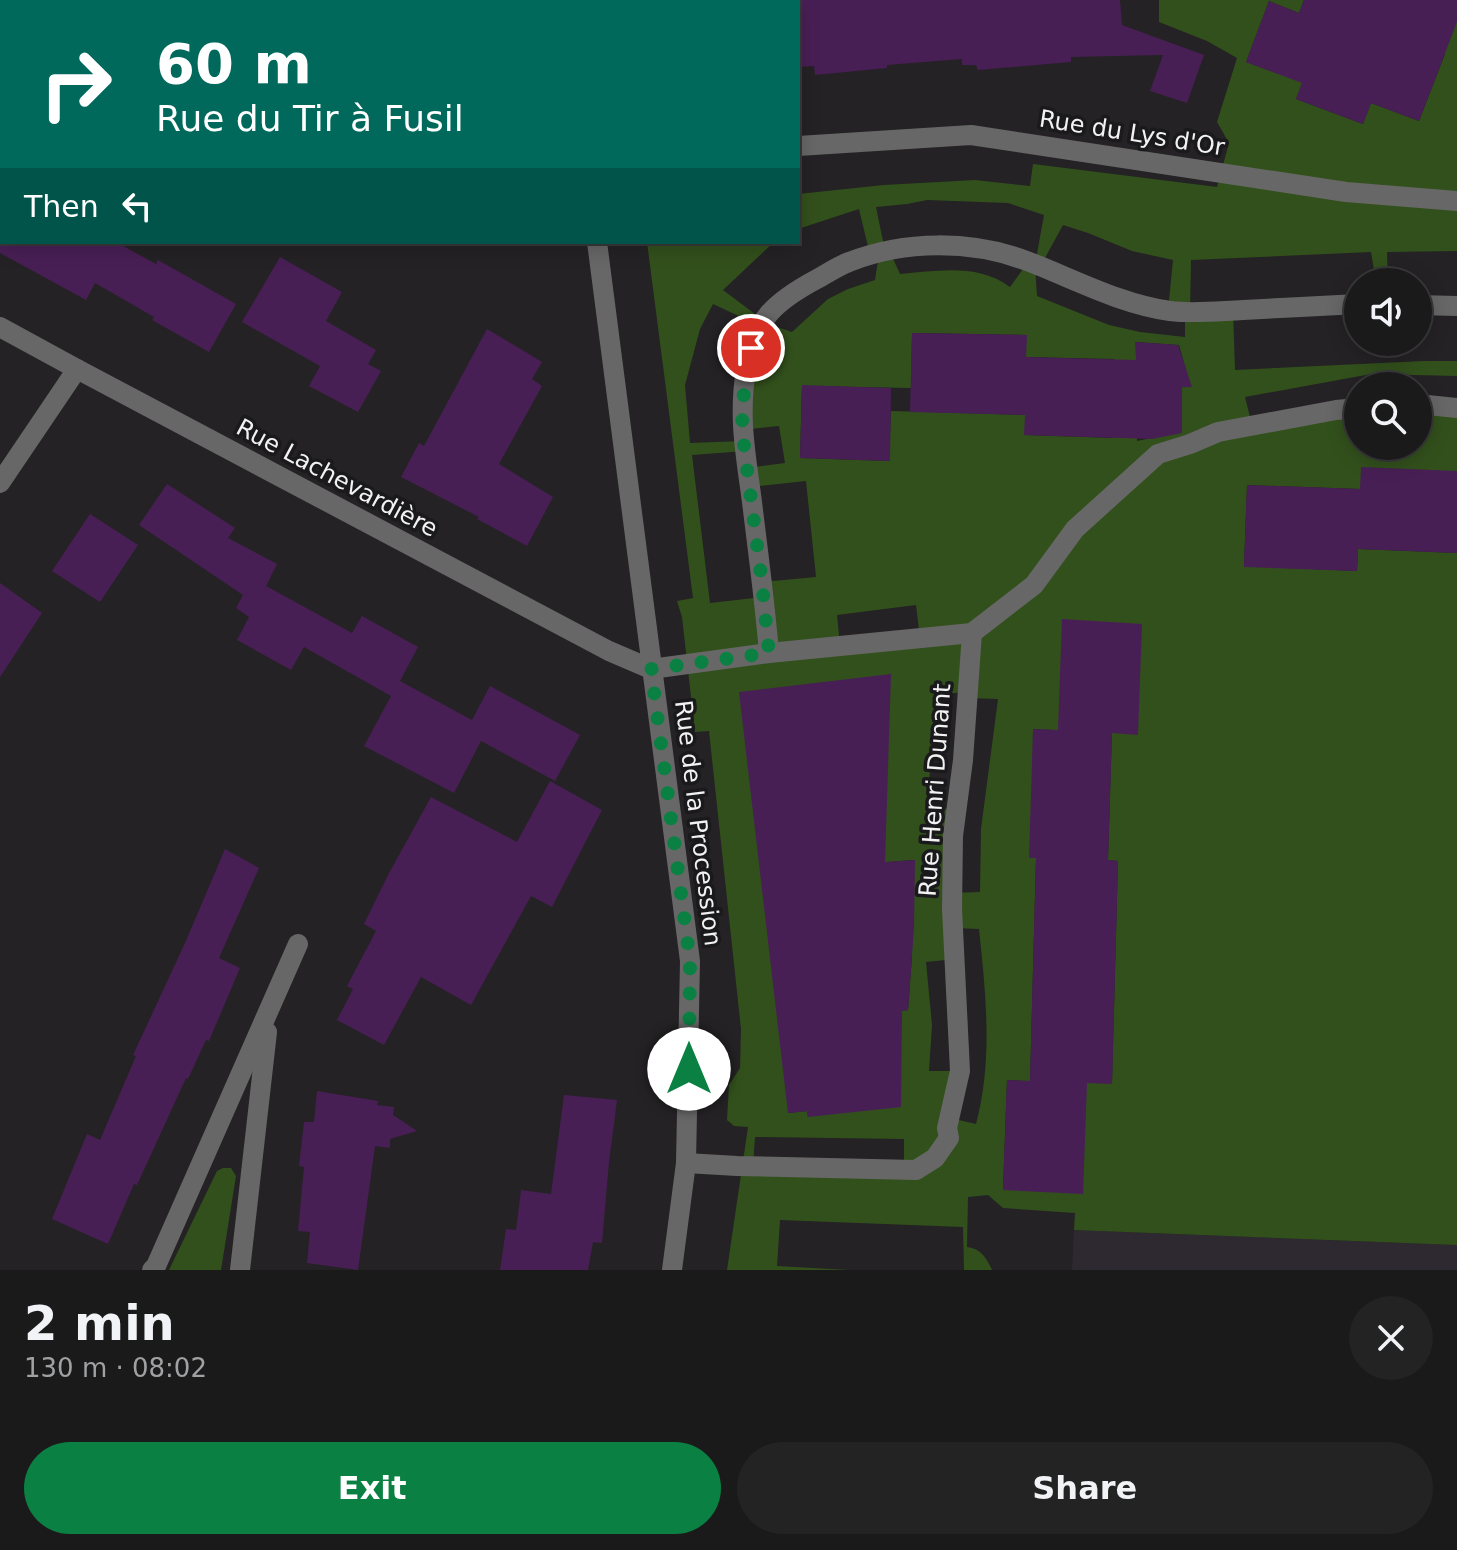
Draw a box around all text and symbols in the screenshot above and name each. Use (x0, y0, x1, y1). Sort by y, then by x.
text: 60 m (156, 31, 312, 96)
icon: right (24, 32, 128, 136)
text: Rue du Tir à Fusil (156, 98, 464, 139)
street label: Rue du Lys d'Or (1037, 105, 1227, 162)
icon: left (115, 184, 159, 228)
text: Then (24, 189, 99, 224)
map controls (1344, 268, 1432, 460)
button: sound (1344, 268, 1432, 356)
pin (717, 314, 785, 382)
icon: arrive (729, 326, 773, 370)
button: search (1344, 372, 1432, 460)
street label: Rue Lachevardière (232, 413, 442, 543)
street label: Rue Henri Dunant (914, 682, 956, 898)
street label: Rue de la Procession (669, 698, 727, 948)
position arrow (647, 1027, 731, 1111)
text: 2 min (24, 1295, 175, 1351)
button: close (1349, 1296, 1433, 1380)
text: 130 m · 08:02 (24, 1353, 207, 1383)
button: Exit (24, 1442, 721, 1534)
button: Share (737, 1442, 1433, 1534)

